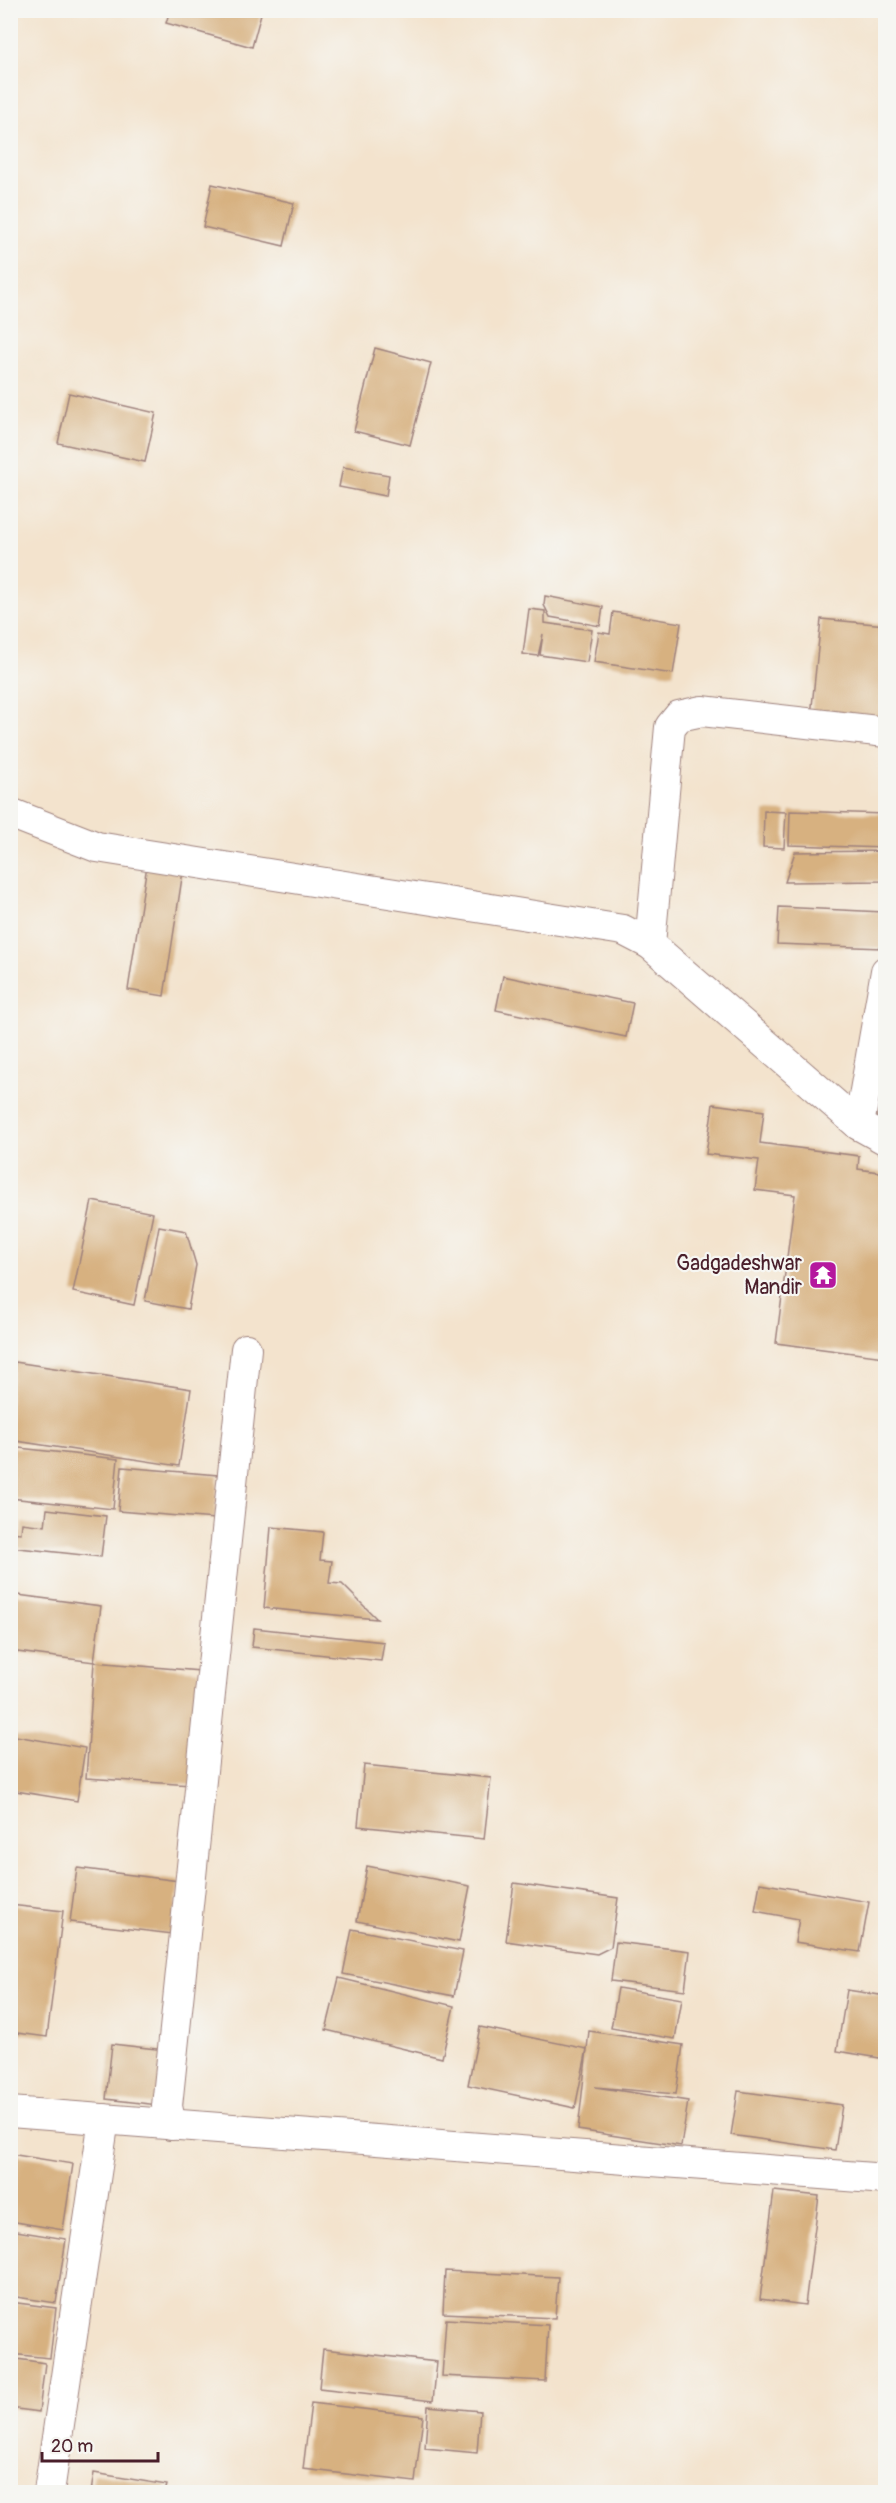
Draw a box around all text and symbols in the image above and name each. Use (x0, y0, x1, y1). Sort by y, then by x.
place label: Gadgadeshwar Mandir (676, 1250, 803, 1301)
temple icon: Gadgadeshwar Mandir (807, 1259, 839, 1291)
scale bar (42, 2425, 158, 2463)
text: 20 m (51, 2435, 93, 2458)

